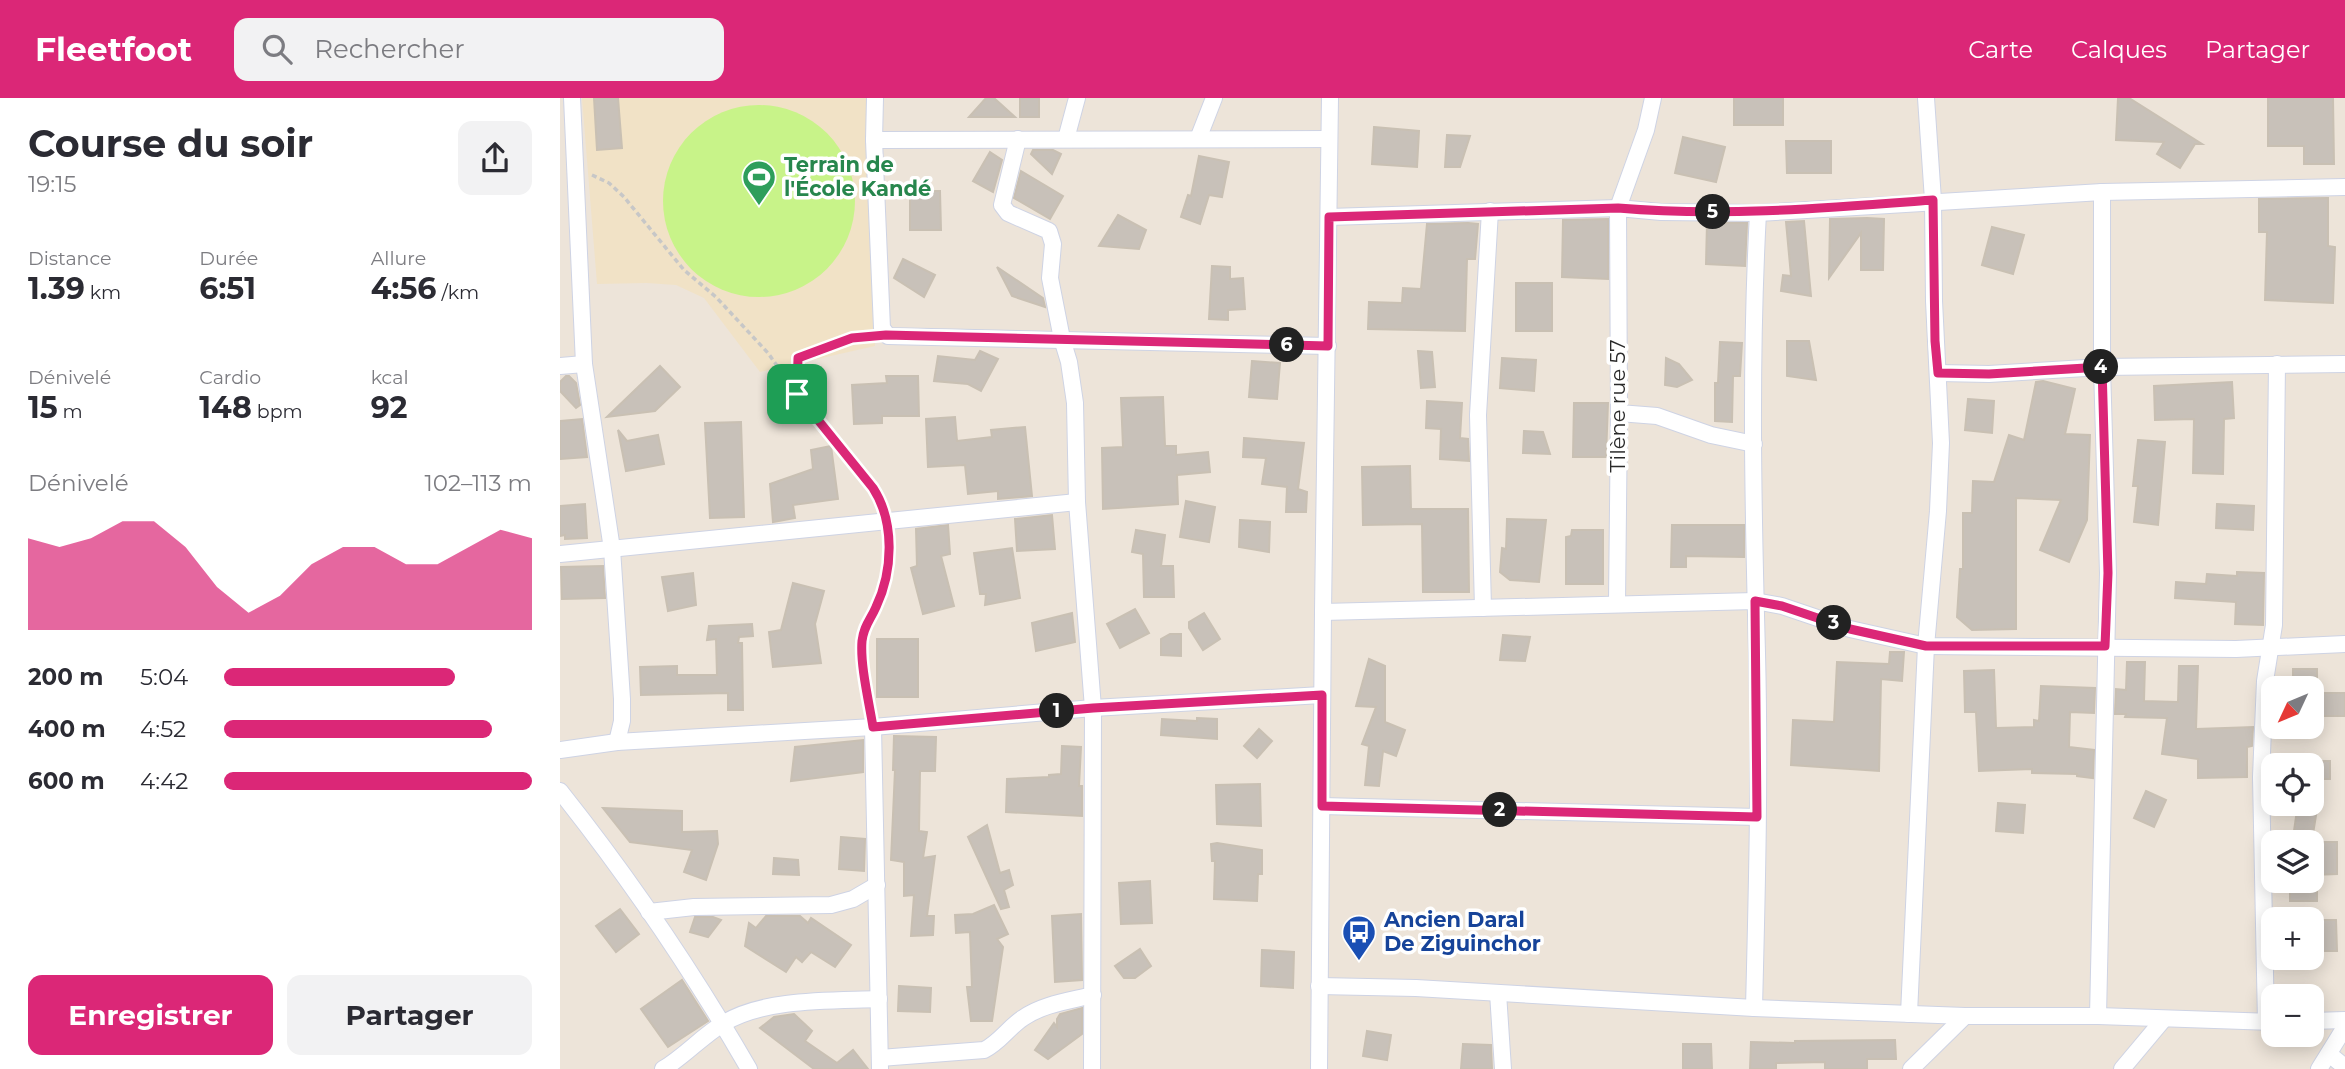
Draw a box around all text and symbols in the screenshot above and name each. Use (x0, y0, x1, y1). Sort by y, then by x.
search box (234, 18, 724, 81)
text: Fleetfoot (35, 29, 192, 69)
icon: search (258, 30, 296, 68)
text: Rechercher (314, 33, 465, 65)
text: Carte (1968, 35, 2033, 64)
text: Calques (2071, 35, 2167, 64)
text: Partager (2205, 35, 2310, 64)
text: Course du soir (28, 120, 313, 167)
button: share (458, 121, 532, 195)
place label: Terrain de l'École Kandé (784, 152, 931, 201)
sports icon: Terrain de l'École Kandé (740, 158, 778, 207)
text: 19:15 (28, 170, 77, 198)
pin: 5 (1696, 194, 1730, 230)
text: 5 (1707, 200, 1718, 223)
text: Distance (28, 247, 111, 270)
text: Durée (199, 247, 258, 270)
text: Allure (371, 247, 426, 270)
text: 1.39 (28, 270, 85, 307)
text: 6:51 (199, 270, 256, 307)
text: 4:56 (371, 270, 436, 307)
text: km (85, 281, 121, 304)
text: /km (436, 281, 479, 304)
pin: 6 (1270, 328, 1304, 362)
text: 6 (1280, 333, 1293, 356)
street label: Tilène rue 57 (1605, 339, 1630, 473)
pin: 4 (2084, 350, 2118, 384)
text: 4 (2094, 355, 2107, 378)
pin (767, 364, 827, 424)
text: Dénivelé (28, 366, 111, 389)
text: Cardio (199, 366, 261, 389)
text: kcal (371, 366, 409, 389)
icon: arrive (778, 375, 816, 413)
text: 15 (28, 389, 58, 426)
text: 148 (199, 389, 252, 426)
text: 92 (371, 389, 407, 426)
text: m (58, 400, 83, 423)
text: bpm (252, 400, 303, 423)
text: Dénivelé (28, 469, 129, 497)
text: 102–113 m (424, 469, 532, 497)
pin: 3 (1816, 606, 1852, 640)
text: 3 (1828, 611, 1839, 634)
text: 200 m (28, 663, 103, 691)
text: 5:04 (140, 663, 188, 691)
north arrow (2261, 676, 2324, 738)
map controls (2261, 676, 2324, 1047)
pin: 1 (1040, 694, 1074, 728)
text: 1 (1053, 699, 1060, 722)
text: 400 m (28, 715, 106, 743)
text: 4:52 (140, 715, 186, 743)
button: locate (2261, 753, 2324, 816)
text: 600 m (28, 767, 105, 795)
text: 4:42 (140, 767, 188, 795)
pin: 2 (1482, 792, 1518, 828)
text: 2 (1494, 798, 1505, 821)
button: layers (2261, 830, 2324, 893)
place label: Ancien Daral De Ziguinchor (1383, 907, 1541, 956)
button: + (2261, 907, 2324, 970)
bus stop icon: Ancien Daral De Ziguinchor (1340, 913, 1378, 962)
button: Enregistrer (28, 975, 273, 1055)
button: Partager (287, 975, 532, 1055)
button: − (2261, 984, 2324, 1047)

